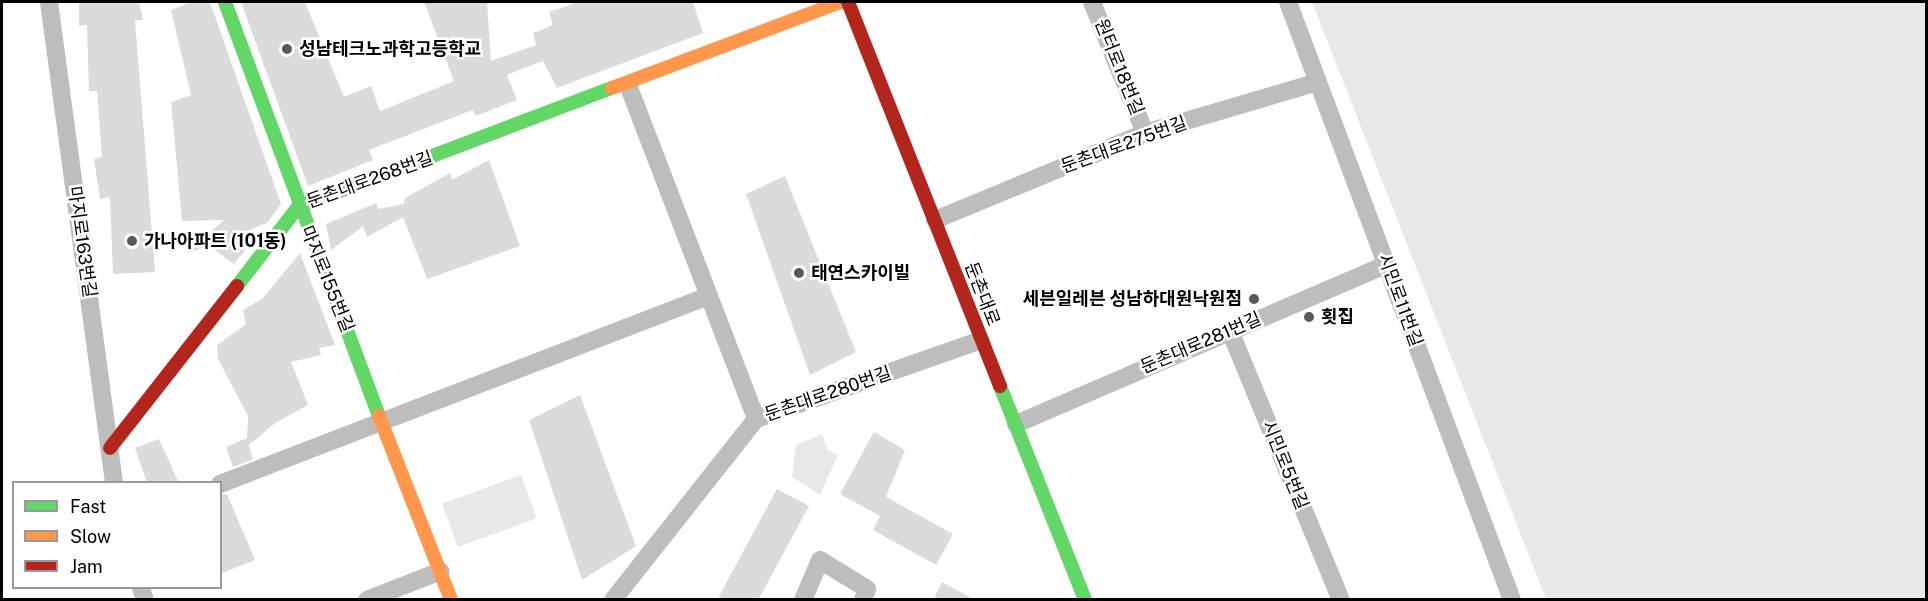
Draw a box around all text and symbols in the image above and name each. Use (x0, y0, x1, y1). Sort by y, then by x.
street label: 원터로18번길 (1090, 16, 1148, 118)
place label: 성남테크노과학고등학교 (299, 38, 481, 60)
marker: 성남테크노과학고등학교 (280, 42, 294, 56)
street label: 둔촌대로275번길 (1058, 112, 1190, 178)
street label: 둔촌대로268번길 (304, 147, 436, 213)
street label: 마지로163번길 (63, 185, 101, 299)
street label: 마지로155번길 (296, 222, 358, 336)
place label: 가나아파트 (101동) (144, 230, 286, 252)
marker: 가나아파트 (101동) (125, 234, 139, 248)
street label: 시민로11번길 (1373, 251, 1427, 349)
street label: 둔촌대로 (960, 259, 1004, 329)
place label: 태연스카이빌 (811, 262, 910, 284)
marker: 태연스카이빌 (792, 266, 806, 280)
place label: 세븐일레븐 성남하대원낙원점 (1023, 288, 1242, 310)
marker: 세븐일레븐 성남하대원낙원점 (1247, 292, 1261, 306)
place label: 횟집 (1321, 306, 1354, 328)
street label: 둔촌대로281번길 (1137, 308, 1265, 378)
marker: 횟집 (1302, 310, 1316, 324)
street label: 둔촌대로280번길 (762, 362, 894, 426)
street label: 시민로5번길 (1257, 417, 1313, 513)
legend (12, 481, 222, 589)
text: Fast (70, 496, 106, 517)
text: Slow (70, 526, 111, 547)
text: Jam (70, 556, 103, 577)

